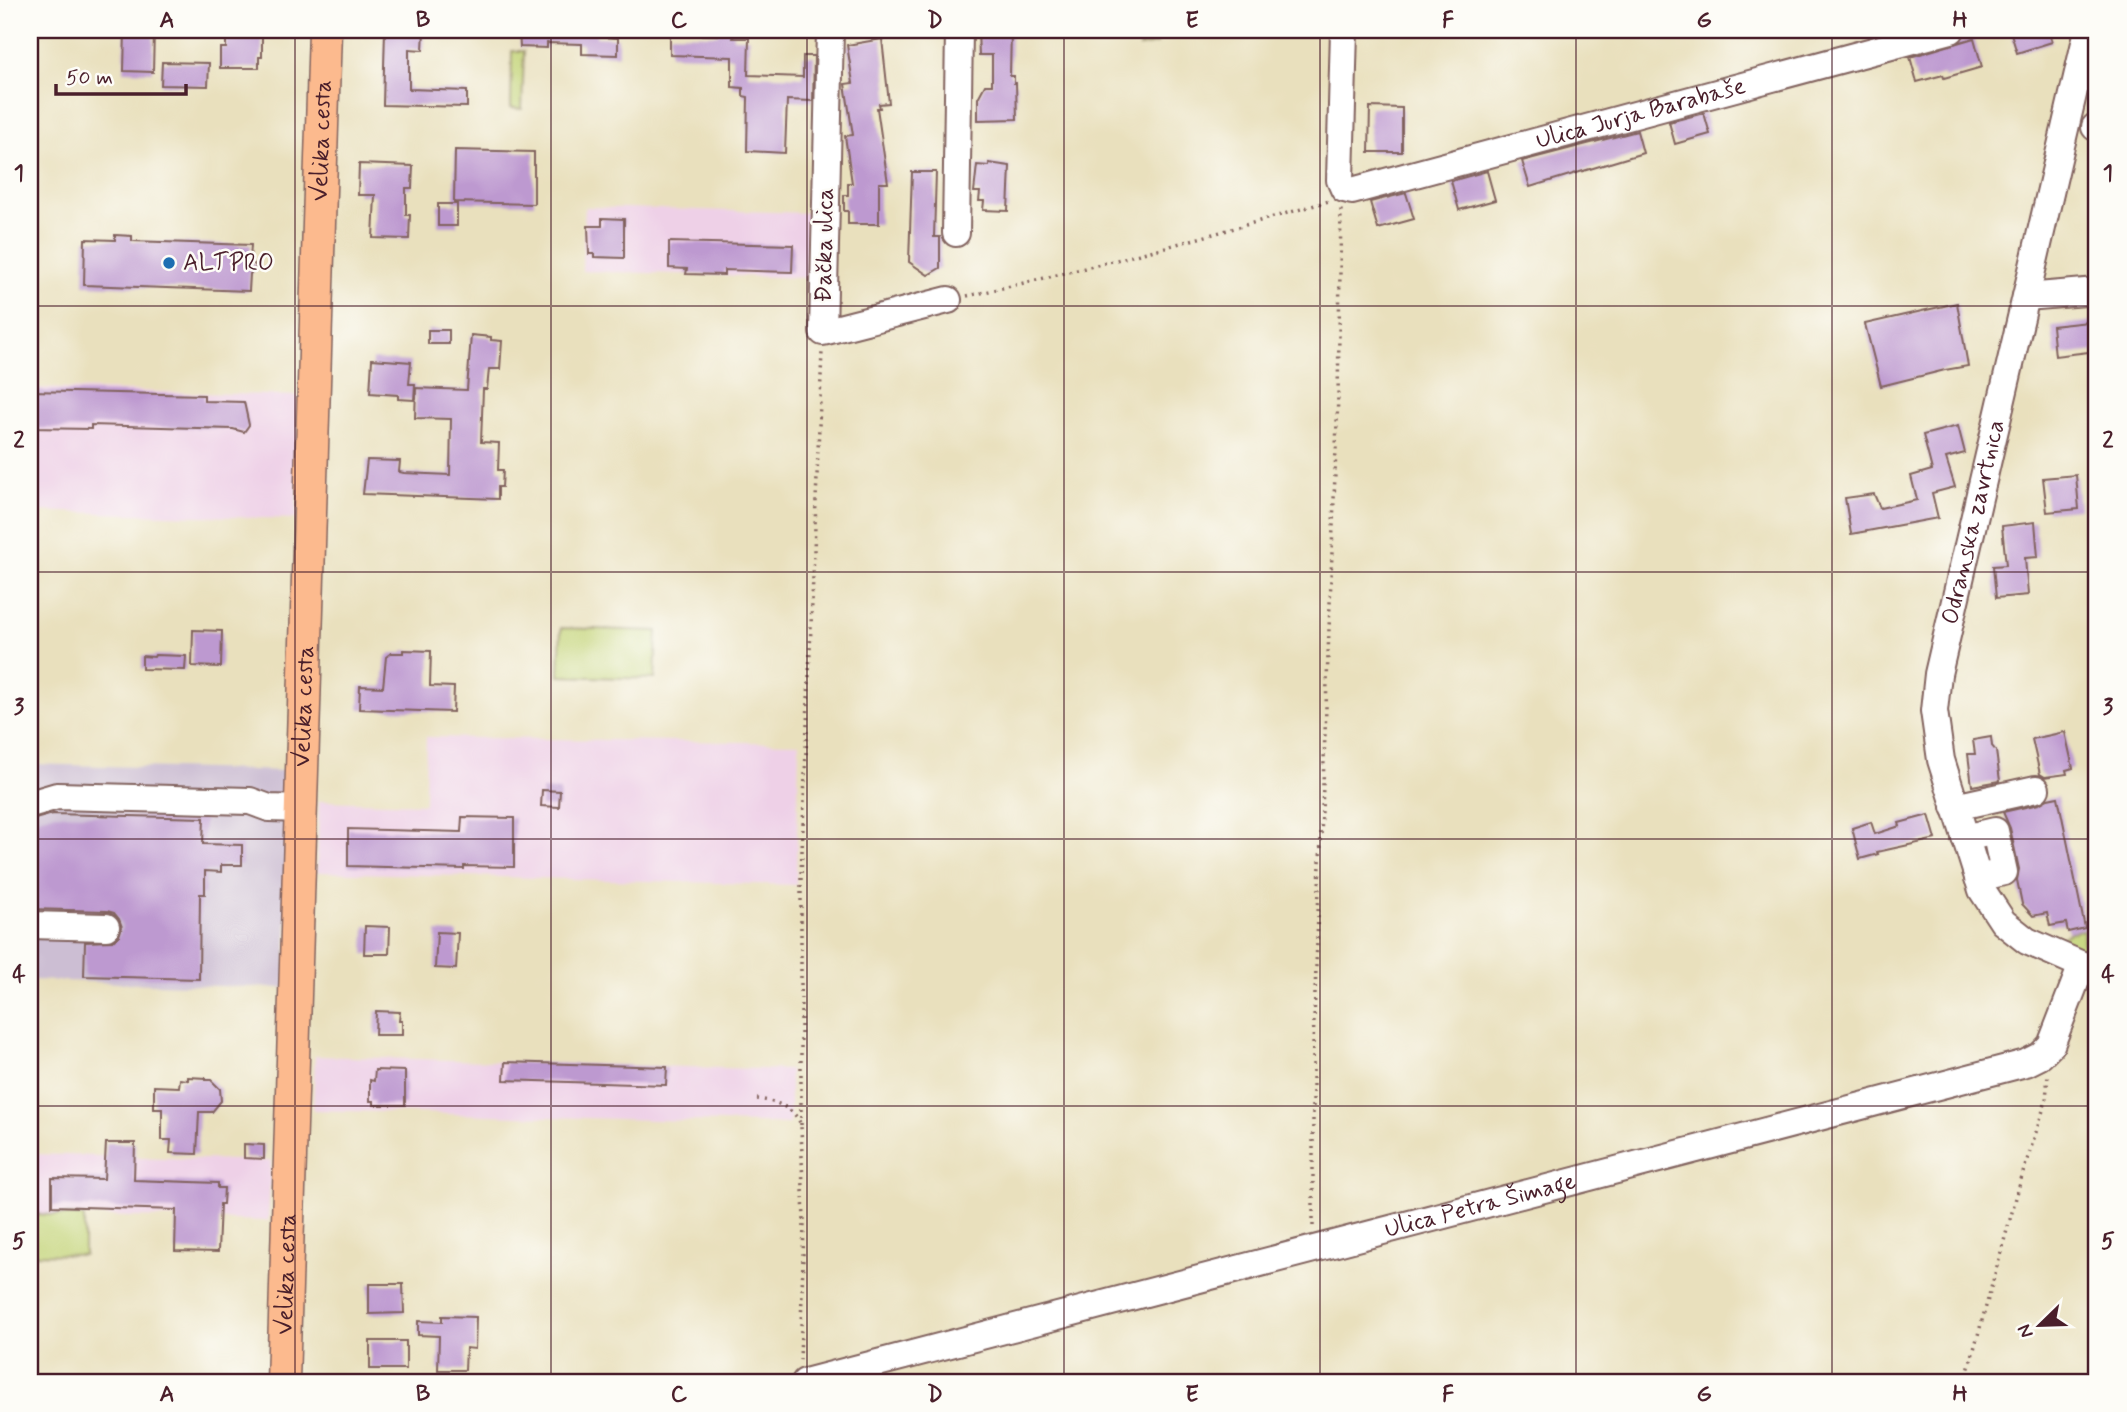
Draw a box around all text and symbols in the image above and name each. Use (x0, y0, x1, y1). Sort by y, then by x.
text: A (159, 6, 175, 36)
text: B (416, 6, 431, 36)
text: C (671, 6, 688, 36)
text: D (927, 6, 943, 36)
text: E (1185, 6, 1199, 36)
text: F (1442, 6, 1454, 36)
text: G (1696, 6, 1712, 36)
text: H (1952, 6, 1968, 36)
scale bar (56, 52, 186, 96)
text: 50 m (66, 64, 113, 92)
street label: Ulica Jurja Barabaše (1532, 70, 1749, 156)
street label: Velika cesta (304, 79, 339, 202)
text: 1 (14, 159, 24, 189)
text: 1 (2103, 159, 2113, 189)
street label: Đačka ulica (809, 187, 841, 303)
place label: ALTPRO (183, 248, 274, 279)
marker: ALTPRO (161, 255, 177, 271)
street label: Odranska zavrtnica (1935, 417, 2012, 627)
text: 2 (13, 426, 25, 456)
text: 2 (2102, 426, 2114, 456)
street label: Velika cesta (287, 645, 321, 768)
text: 3 (14, 693, 25, 723)
text: 3 (2103, 693, 2114, 723)
text: 4 (12, 960, 26, 990)
text: 4 (2101, 960, 2115, 990)
street label: Ulica Petra Šimage (1381, 1166, 1579, 1245)
street label: Velika cesta (269, 1213, 304, 1335)
text: 5 (12, 1227, 26, 1257)
text: 5 (2101, 1227, 2115, 1257)
north arrow (2004, 1290, 2074, 1360)
text: N (2012, 1320, 2040, 1342)
text: A (159, 1380, 175, 1410)
text: B (416, 1380, 431, 1410)
text: C (671, 1380, 688, 1410)
text: D (927, 1380, 943, 1410)
text: E (1185, 1380, 1199, 1410)
text: F (1442, 1380, 1454, 1410)
text: G (1696, 1380, 1712, 1410)
text: H (1952, 1380, 1968, 1410)

